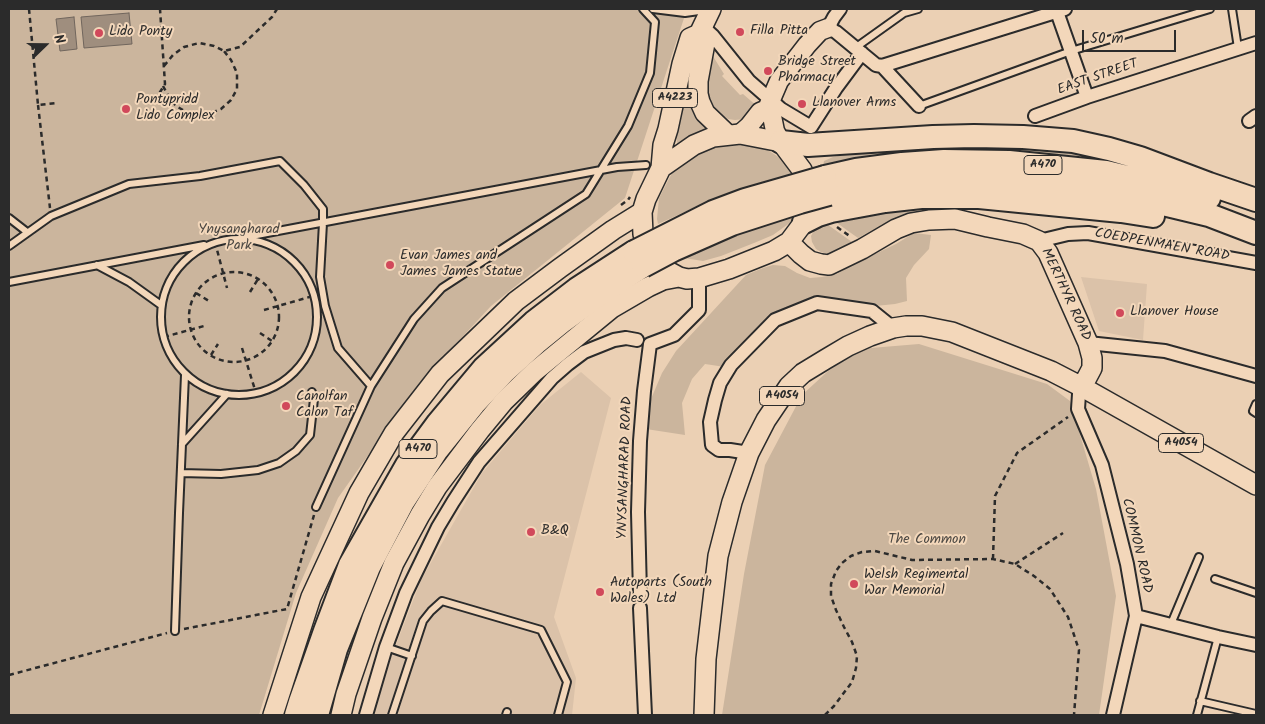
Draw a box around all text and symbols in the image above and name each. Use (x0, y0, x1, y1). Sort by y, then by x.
north arrow (20, 20, 70, 70)
scale bar (1085, 20, 1179, 52)
place label: Filla Pitta (750, 24, 808, 40)
place label: Lido Ponty (109, 25, 172, 41)
marker: Filla Pitta (734, 26, 746, 38)
marker: Lido Ponty (93, 27, 105, 39)
text: 50 m (1090, 27, 1124, 51)
text: N (47, 31, 71, 48)
place label: Bridge Street Pharmacy (778, 55, 856, 88)
street label: EAST STREET (1055, 56, 1141, 100)
marker: Bridge Street Pharmacy (762, 65, 774, 77)
road number: A4223 (652, 89, 698, 108)
place label: Pontypridd Lido Complex (136, 93, 214, 125)
place label: Llanover Arms (812, 96, 896, 112)
marker: Llanover Arms (796, 98, 808, 110)
marker: Pontypridd Lido Complex (120, 103, 132, 115)
road number: A470 (1024, 156, 1062, 174)
park label: Ynysangharad Park (199, 223, 279, 256)
street label: COEDPENMAEN ROAD (1093, 226, 1231, 266)
street label: MERTHYR ROAD (1036, 246, 1094, 344)
place label: Evan James and James James Statue (400, 249, 522, 282)
marker: Evan James and James James Statue (384, 259, 396, 271)
place label: Llanover House (1130, 305, 1219, 321)
marker: Llanover House (1114, 307, 1126, 319)
road number: A4054 (760, 386, 804, 406)
place label: Canolfan Calon Taf (296, 390, 353, 422)
street label: YNYSANGHARAD ROAD (615, 396, 637, 540)
marker: Canolfan Calon Taf (280, 400, 292, 412)
road number: A4054 (1158, 433, 1204, 452)
road number: A470 (399, 439, 437, 458)
street label: COMMON ROAD (1117, 497, 1155, 595)
place label: B&Q (541, 524, 569, 540)
marker: B&Q (525, 526, 537, 538)
park label: The Common (888, 533, 966, 549)
place label: Welsh Regimental War Memorial (864, 568, 969, 600)
place label: Autoparts (South Wales) Ltd (610, 576, 712, 608)
marker: Welsh Regimental War Memorial (848, 578, 860, 590)
marker: Autoparts (South Wales) Ltd (594, 586, 606, 598)

